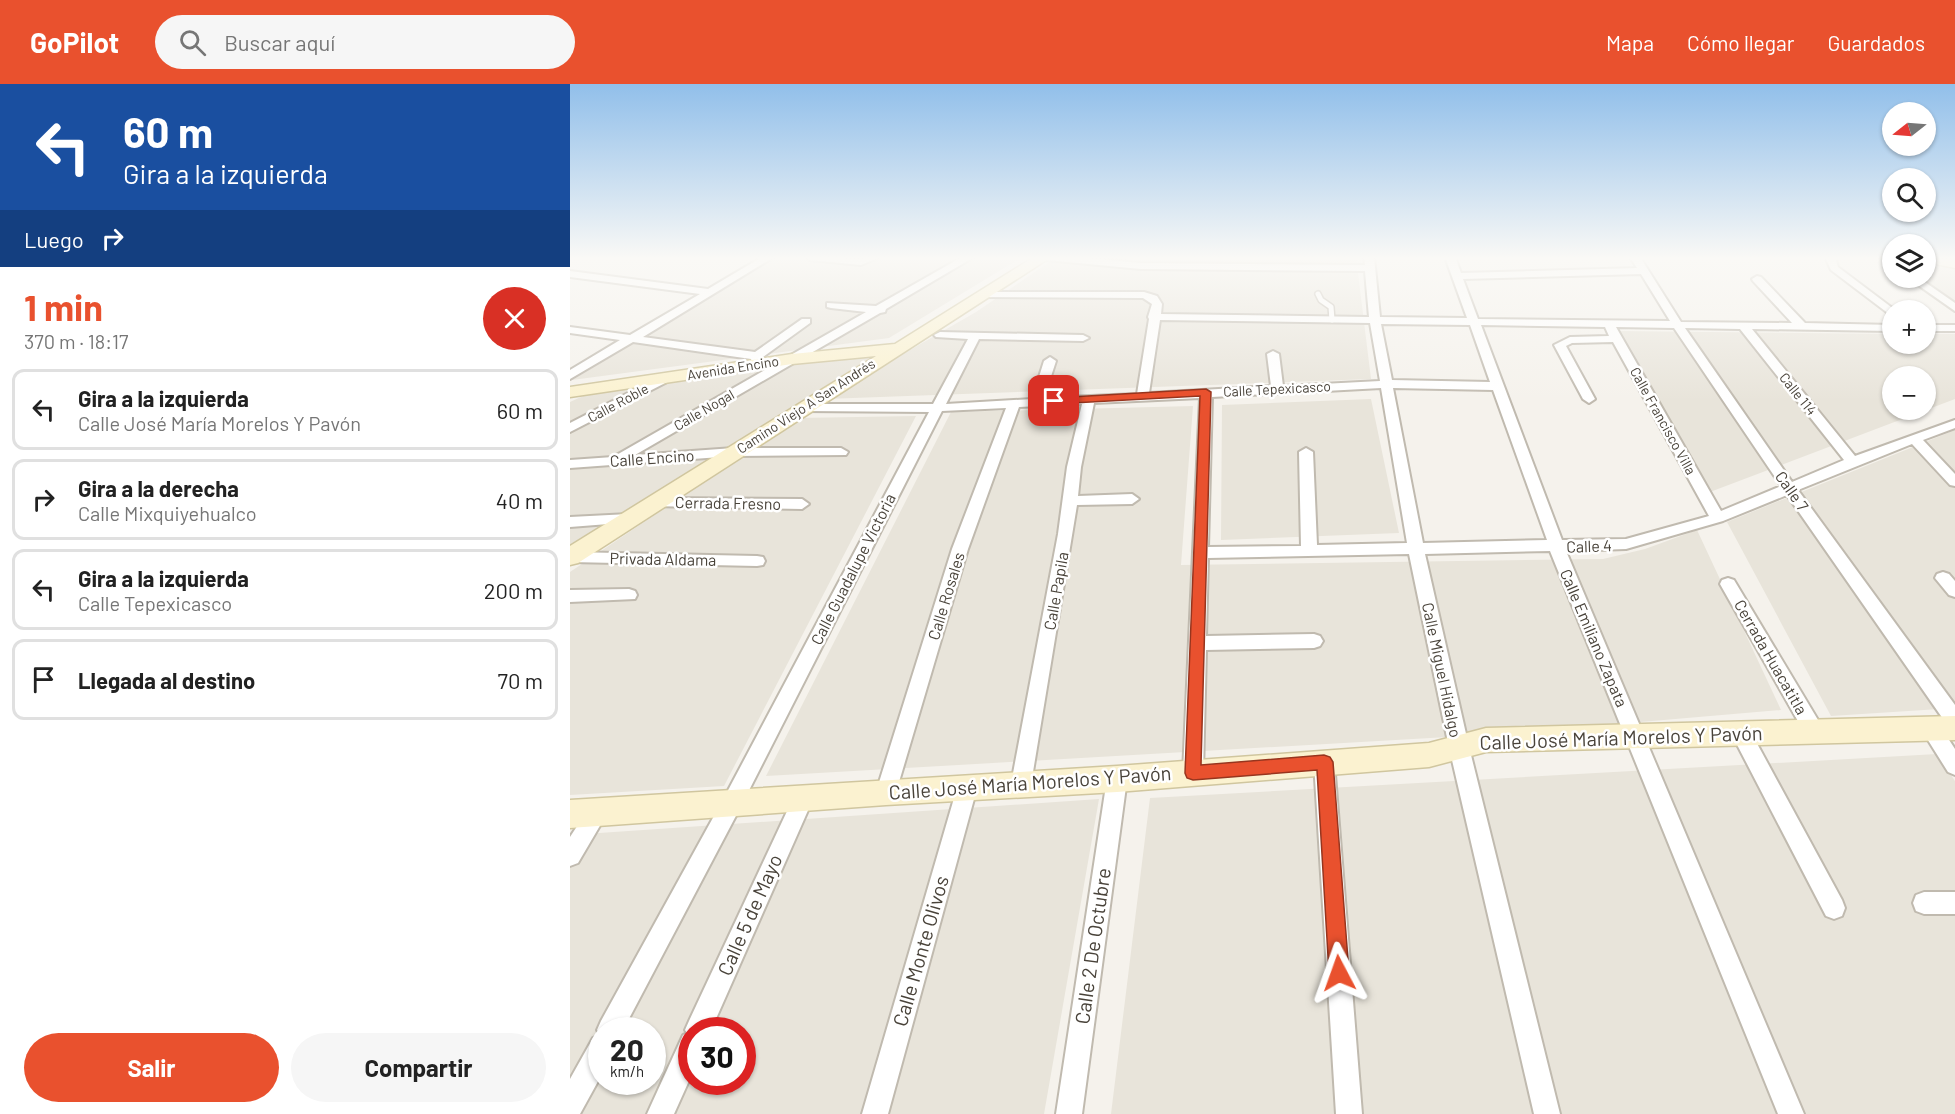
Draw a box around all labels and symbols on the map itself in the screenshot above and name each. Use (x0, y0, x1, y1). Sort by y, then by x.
north arrow (1882, 102, 1936, 156)
street label: Avenida Encino (686, 352, 780, 383)
street label: Camino Viejo A San Andrés (733, 354, 878, 457)
street label: Calle Francisco Villa (1627, 364, 1700, 478)
street label: Calle 114 (1776, 369, 1821, 418)
pin (1028, 375, 1079, 426)
street label: Calle Tepexicasco (1223, 377, 1331, 400)
street label: Calle Roble (584, 379, 651, 426)
street label: Calle Nogal (670, 385, 737, 434)
street label: Calle Encino (609, 445, 695, 470)
street label: Calle 7 (1772, 467, 1813, 515)
street label: Calle Guadalupe Victoria (806, 490, 899, 648)
street label: Cerrada Fresno (675, 492, 781, 513)
street label: Calle 4 (1566, 535, 1612, 556)
street label: Privada Aldama (609, 548, 717, 569)
street label: Calle Rosales (923, 550, 968, 642)
street label: Calle Papila (1039, 550, 1072, 632)
street label: Calle Emiliano Zapata (1557, 566, 1632, 710)
street label: Cerrada Huacatitla (1731, 596, 1812, 718)
street label: Calle Miguel Hidalgo (1419, 601, 1466, 739)
street label: Calle José María Morelos Y Pavón (1479, 720, 1763, 754)
street label: Calle José María Morelos Y Pavón (888, 760, 1172, 804)
street label: Calle 5 de Mayo (712, 850, 787, 979)
street label: Calle 2 De Octubre (1069, 866, 1115, 1025)
street label: Calle Monte Olivos (887, 873, 953, 1029)
position arrow (1307, 941, 1371, 1005)
speed limit sign: 30 (678, 1017, 756, 1095)

